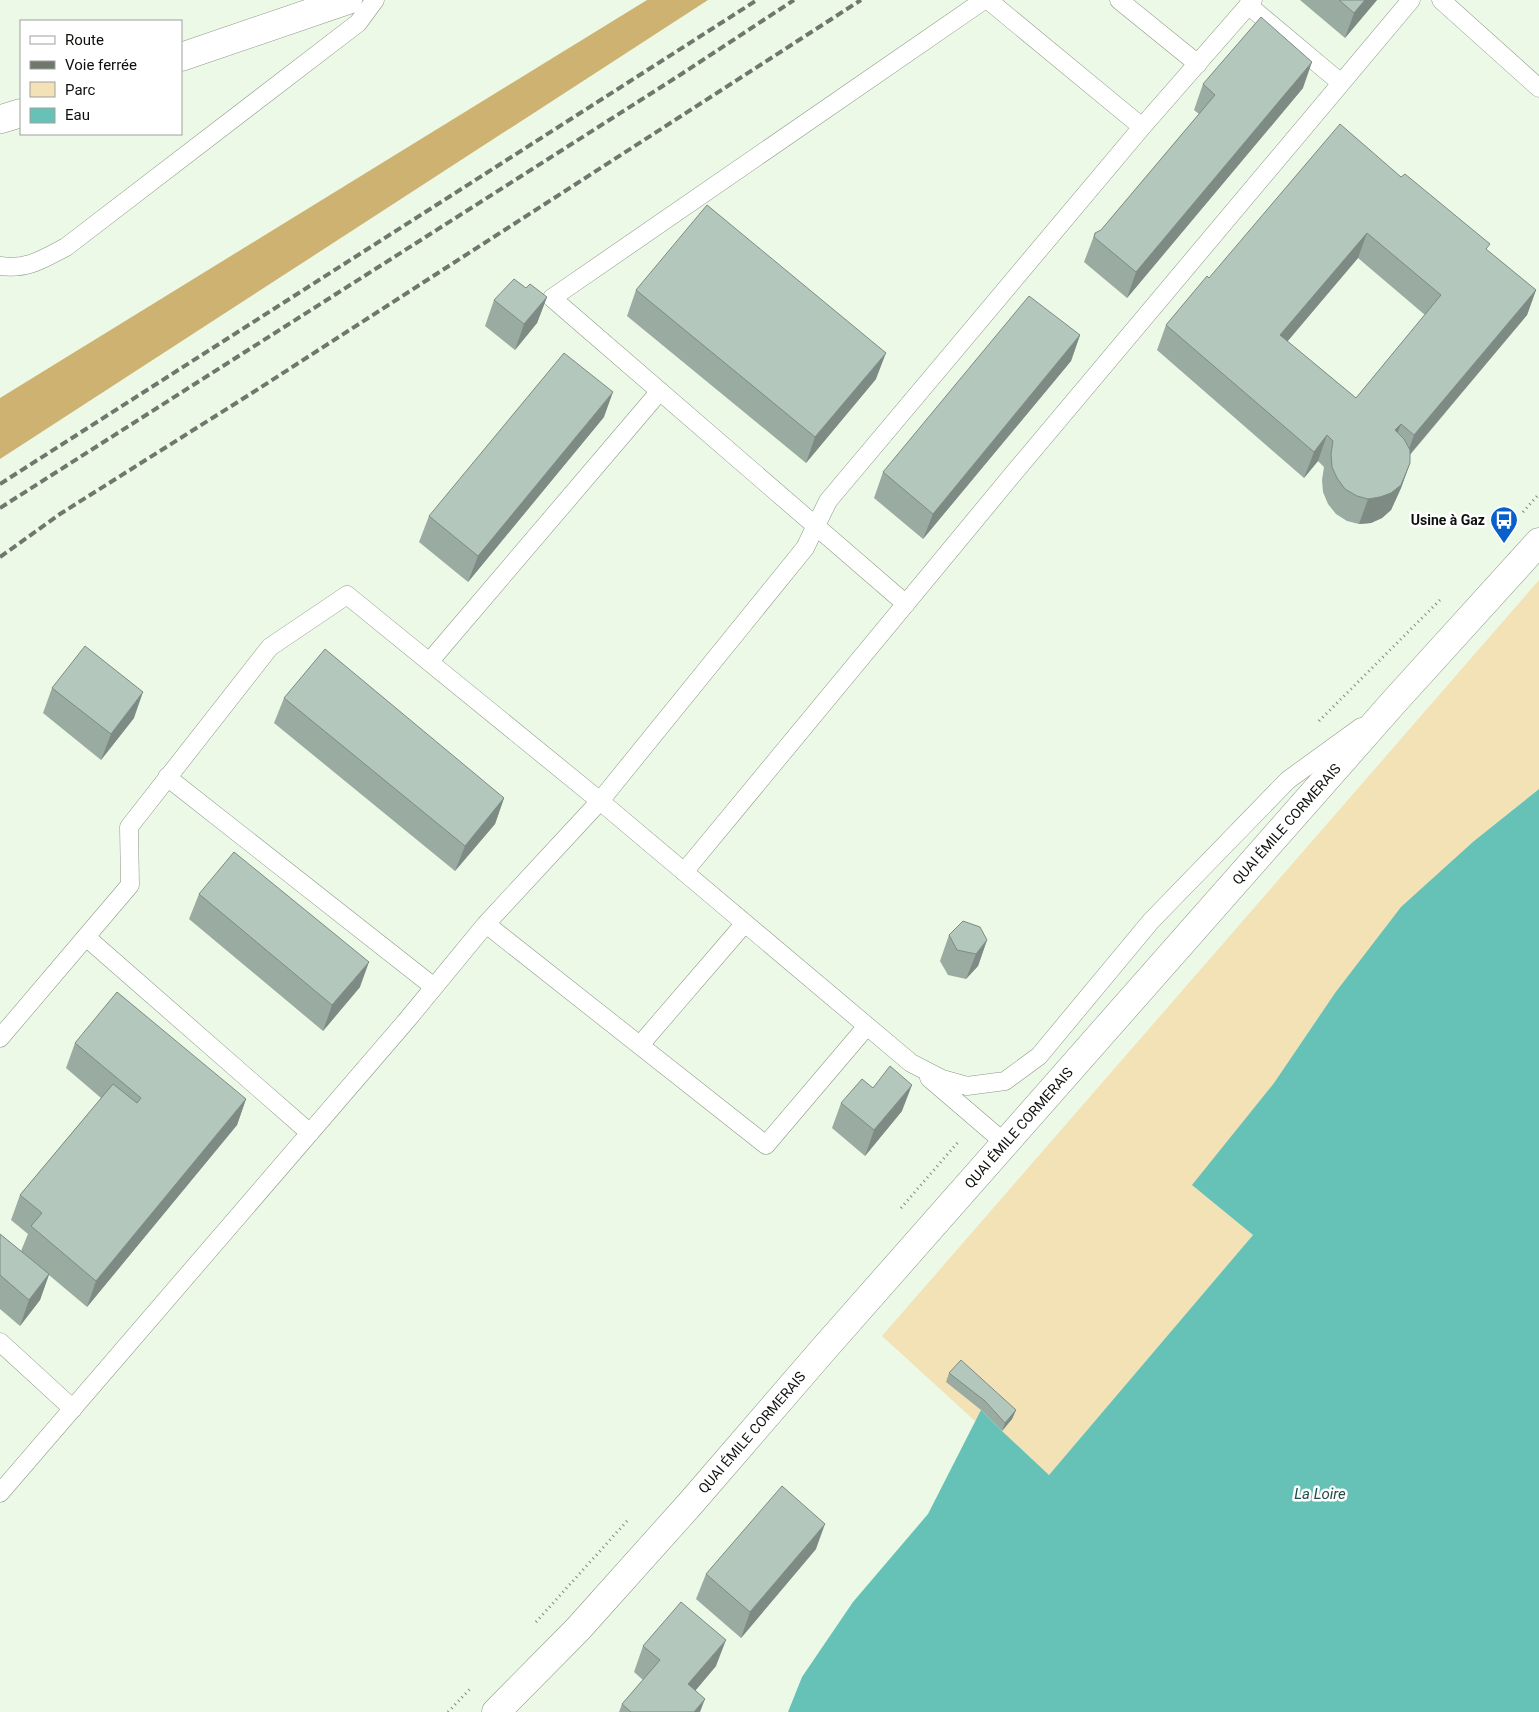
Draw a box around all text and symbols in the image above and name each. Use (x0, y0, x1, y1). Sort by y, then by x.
legend (20, 20, 182, 135)
text: Route (65, 31, 104, 49)
text: Voie ferrée (65, 56, 137, 74)
text: Parc (65, 81, 95, 99)
text: Eau (65, 106, 90, 124)
bus stop icon: Usine à Gaz (1489, 505, 1519, 544)
place label: Usine à Gaz (1411, 512, 1485, 528)
street label: QUAI ÉMILE CORMERAIS (1229, 760, 1344, 888)
street label: QUAI ÉMILE CORMERAIS (961, 1064, 1076, 1191)
street label: QUAI ÉMILE CORMERAIS (695, 1368, 809, 1497)
water label: La Loire (1294, 1485, 1346, 1503)

